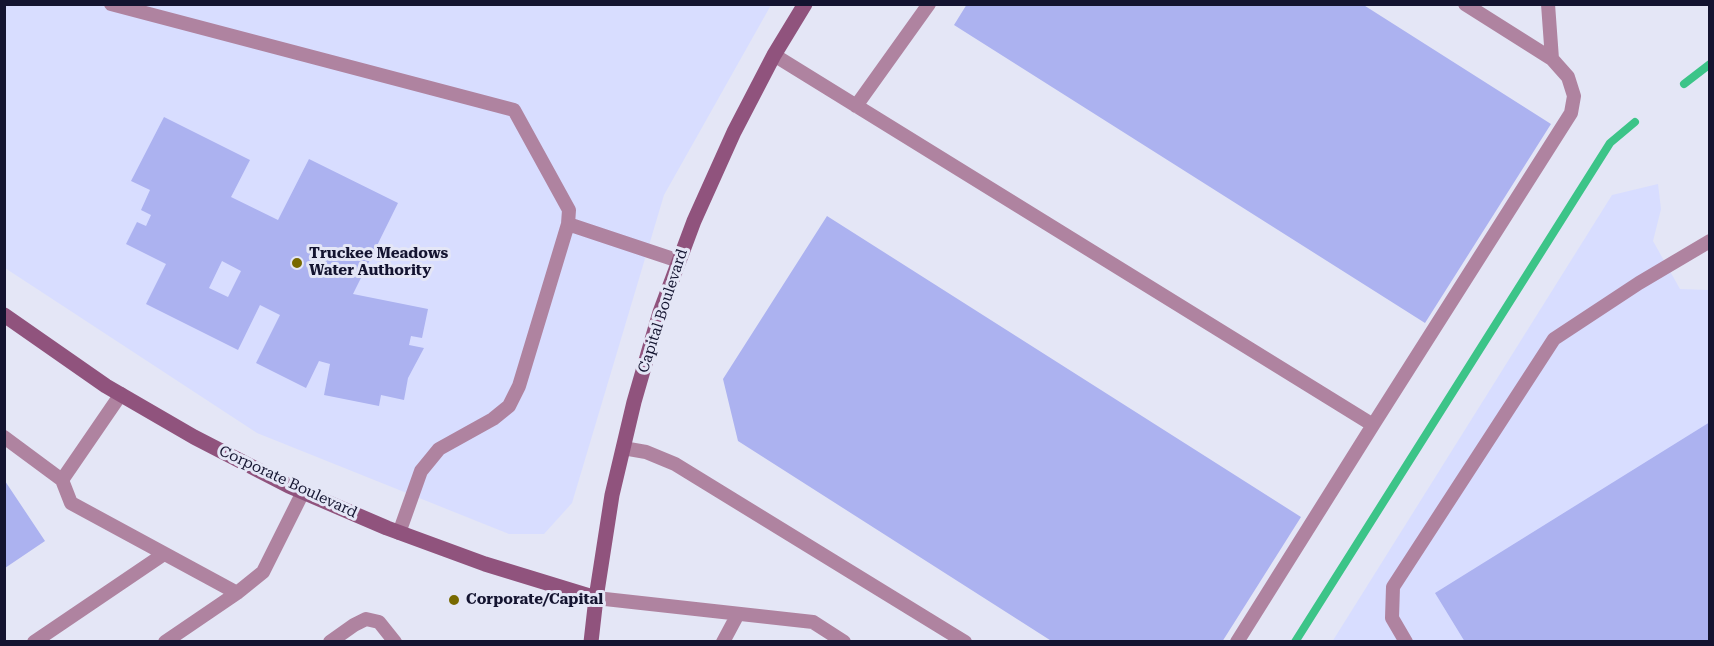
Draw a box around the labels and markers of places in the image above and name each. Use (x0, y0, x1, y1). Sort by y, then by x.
place label: Truckee Meadows Water Authority (309, 245, 448, 280)
marker: Truckee Meadows Water Authority (290, 256, 304, 270)
place label: Corporate/Capital (466, 591, 603, 609)
marker: Corporate/Capital (447, 593, 461, 607)

